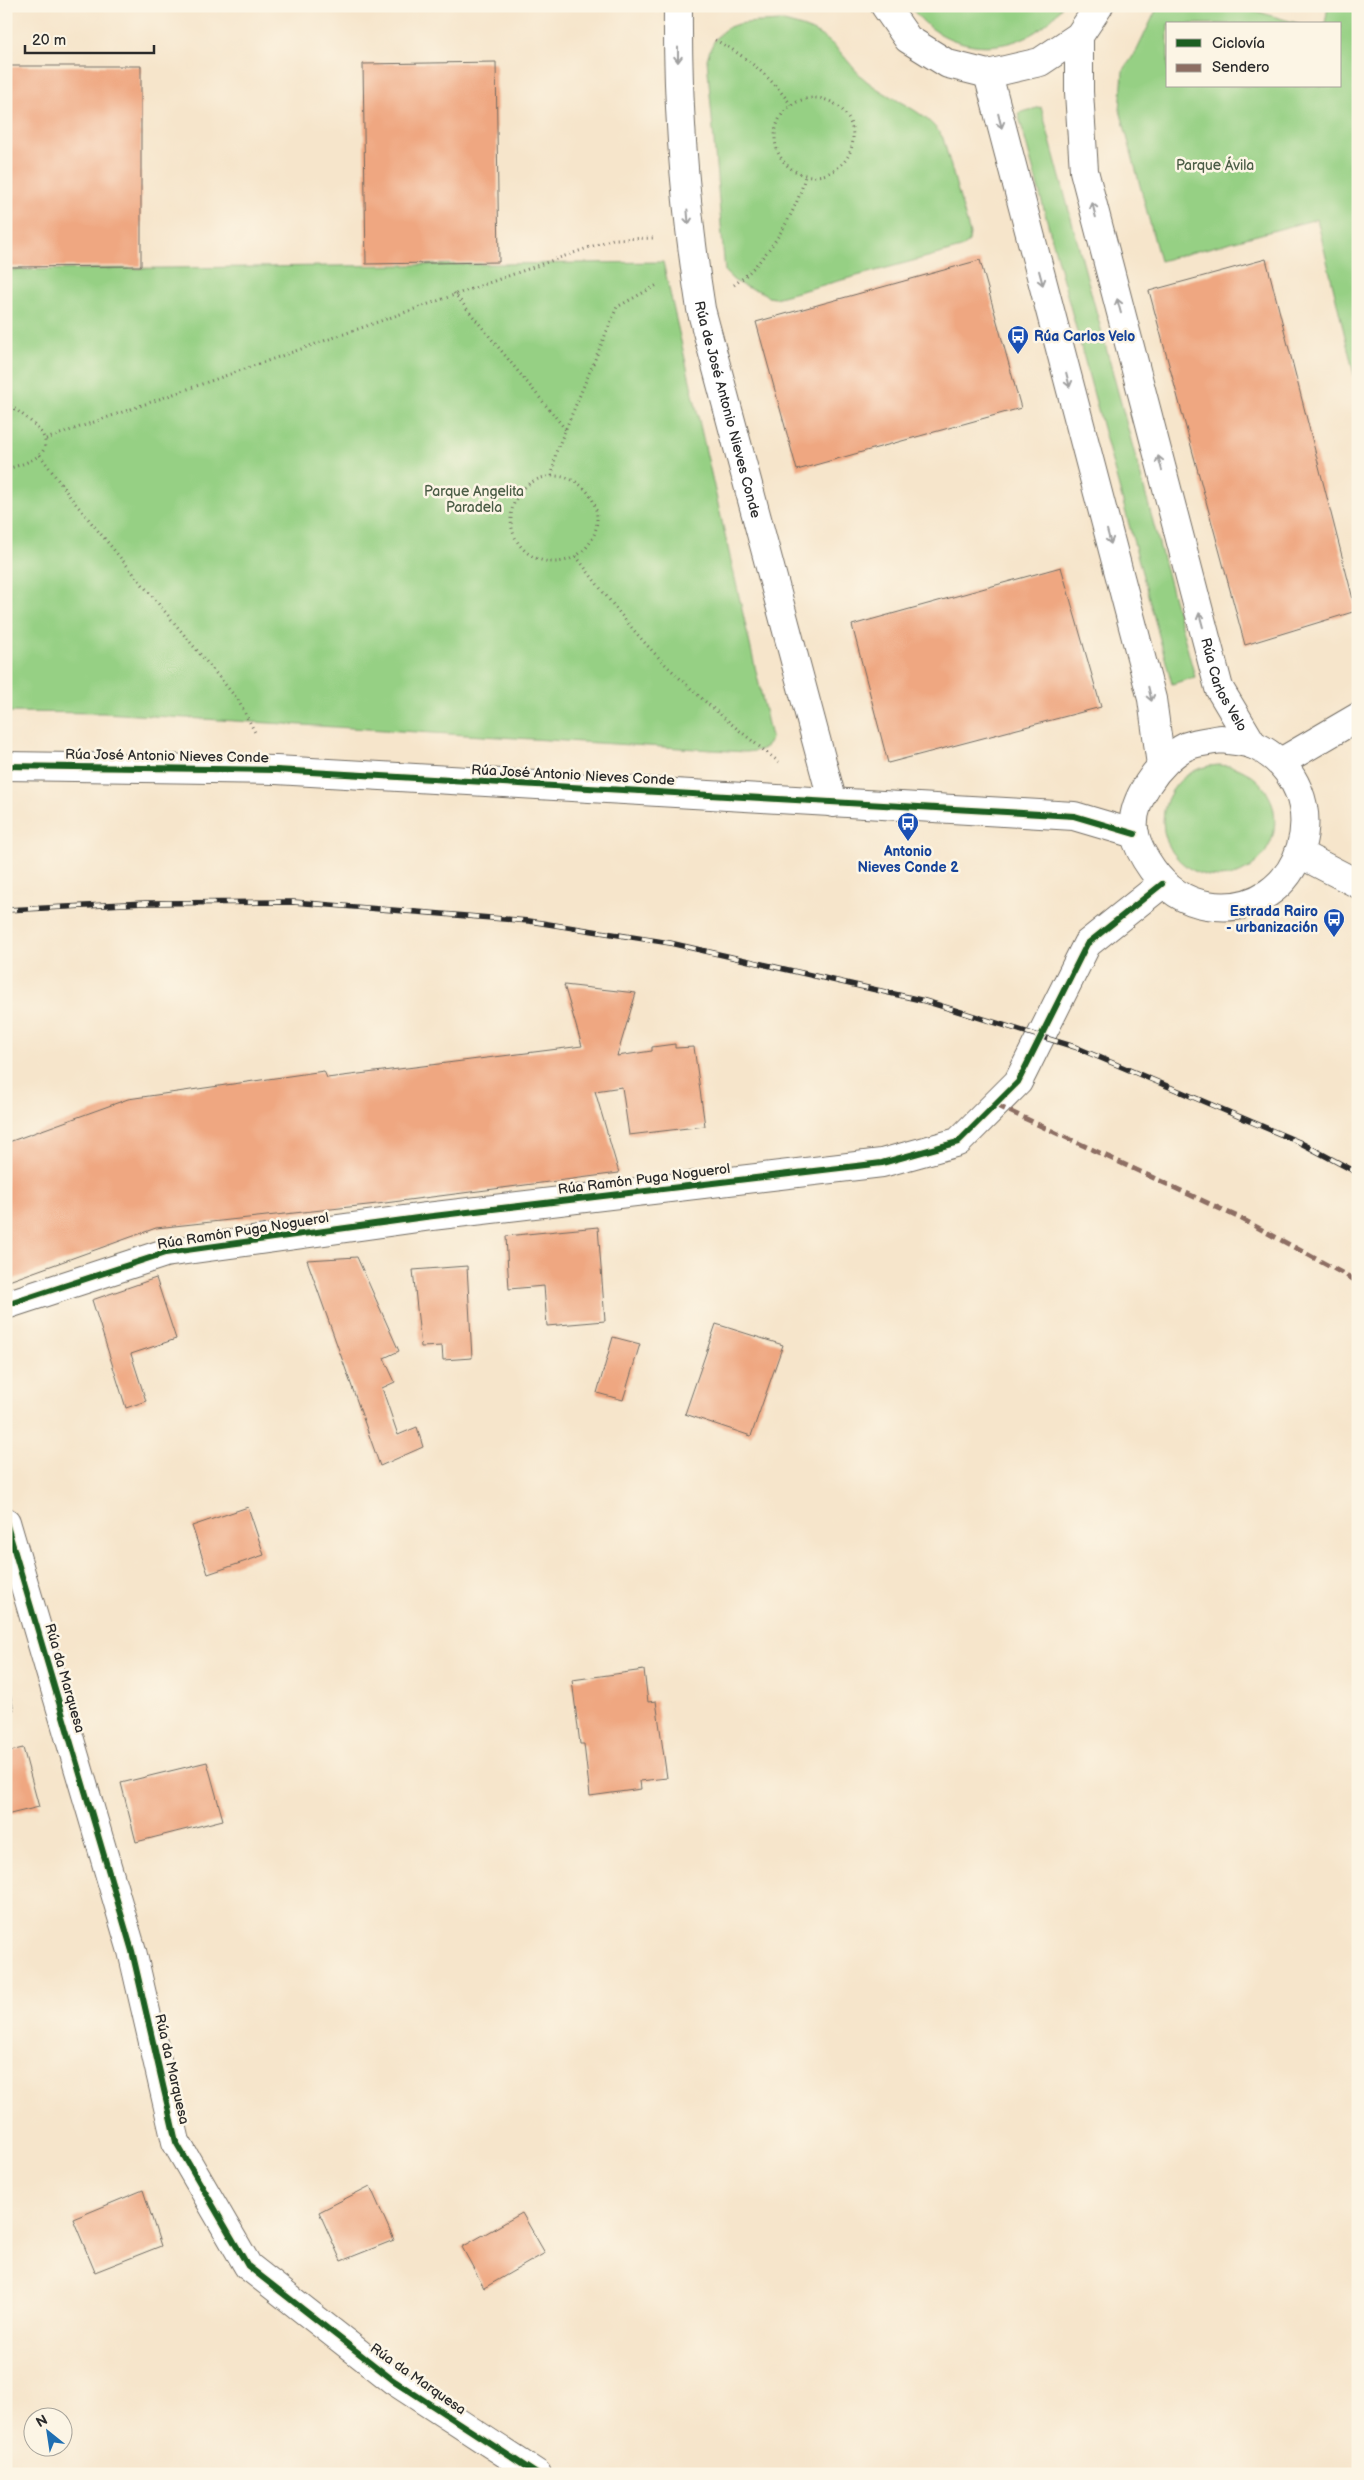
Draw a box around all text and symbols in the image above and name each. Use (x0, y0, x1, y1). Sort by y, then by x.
scale bar (25, 22, 154, 54)
legend (1166, 22, 1342, 88)
text: 20 m (32, 31, 66, 50)
text: Ciclovía (1212, 34, 1265, 53)
one-way arrow (673, 46, 683, 63)
text: Sendero (1212, 58, 1270, 77)
one-way arrow (996, 113, 1005, 129)
park label: Parque Ávila (1176, 156, 1254, 174)
one-way arrow (1089, 203, 1098, 219)
one-way arrow (683, 209, 692, 225)
one-way arrow (1037, 270, 1046, 286)
one-way arrow (1114, 298, 1123, 314)
street label: Rúa de José Antonio Nieves Conde (691, 300, 765, 520)
bus stop icon: Rúa Carlos Velo (1006, 324, 1030, 355)
place label: Rúa Carlos Velo (1034, 328, 1135, 345)
one-way arrow (1064, 372, 1073, 388)
one-way arrow (1155, 455, 1164, 471)
park label: Parque Angelita Paradela (424, 483, 524, 516)
one-way arrow (1105, 529, 1114, 545)
one-way arrow (1196, 613, 1205, 629)
street label: Rúa Carlos Velo (1198, 636, 1251, 734)
one-way arrow (1146, 686, 1155, 702)
street label: Rúa José Antonio Nieves Conde (65, 746, 269, 766)
street label: Rúa José Antonio Nieves Conde (471, 761, 675, 789)
bus stop icon: Antonio Nieves Conde 2 (896, 811, 920, 842)
place label: Antonio Nieves Conde 2 (857, 843, 959, 876)
place label: Estrada Rairo - urbanización (1226, 903, 1318, 936)
bus stop icon: Estrada Rairo - urbanización (1322, 907, 1346, 938)
street label: Rúa Ramón Puga Noguerol (557, 1160, 731, 1198)
street label: Rúa Ramón Puga Noguerol (156, 1209, 330, 1253)
street label: Rúa da Marquesa (41, 1621, 89, 1735)
street label: Rúa da Marquesa (151, 2012, 193, 2126)
street label: Rúa da Marquesa (367, 2340, 469, 2418)
north arrow (22, 2408, 72, 2458)
text: N (33, 2411, 51, 2431)

